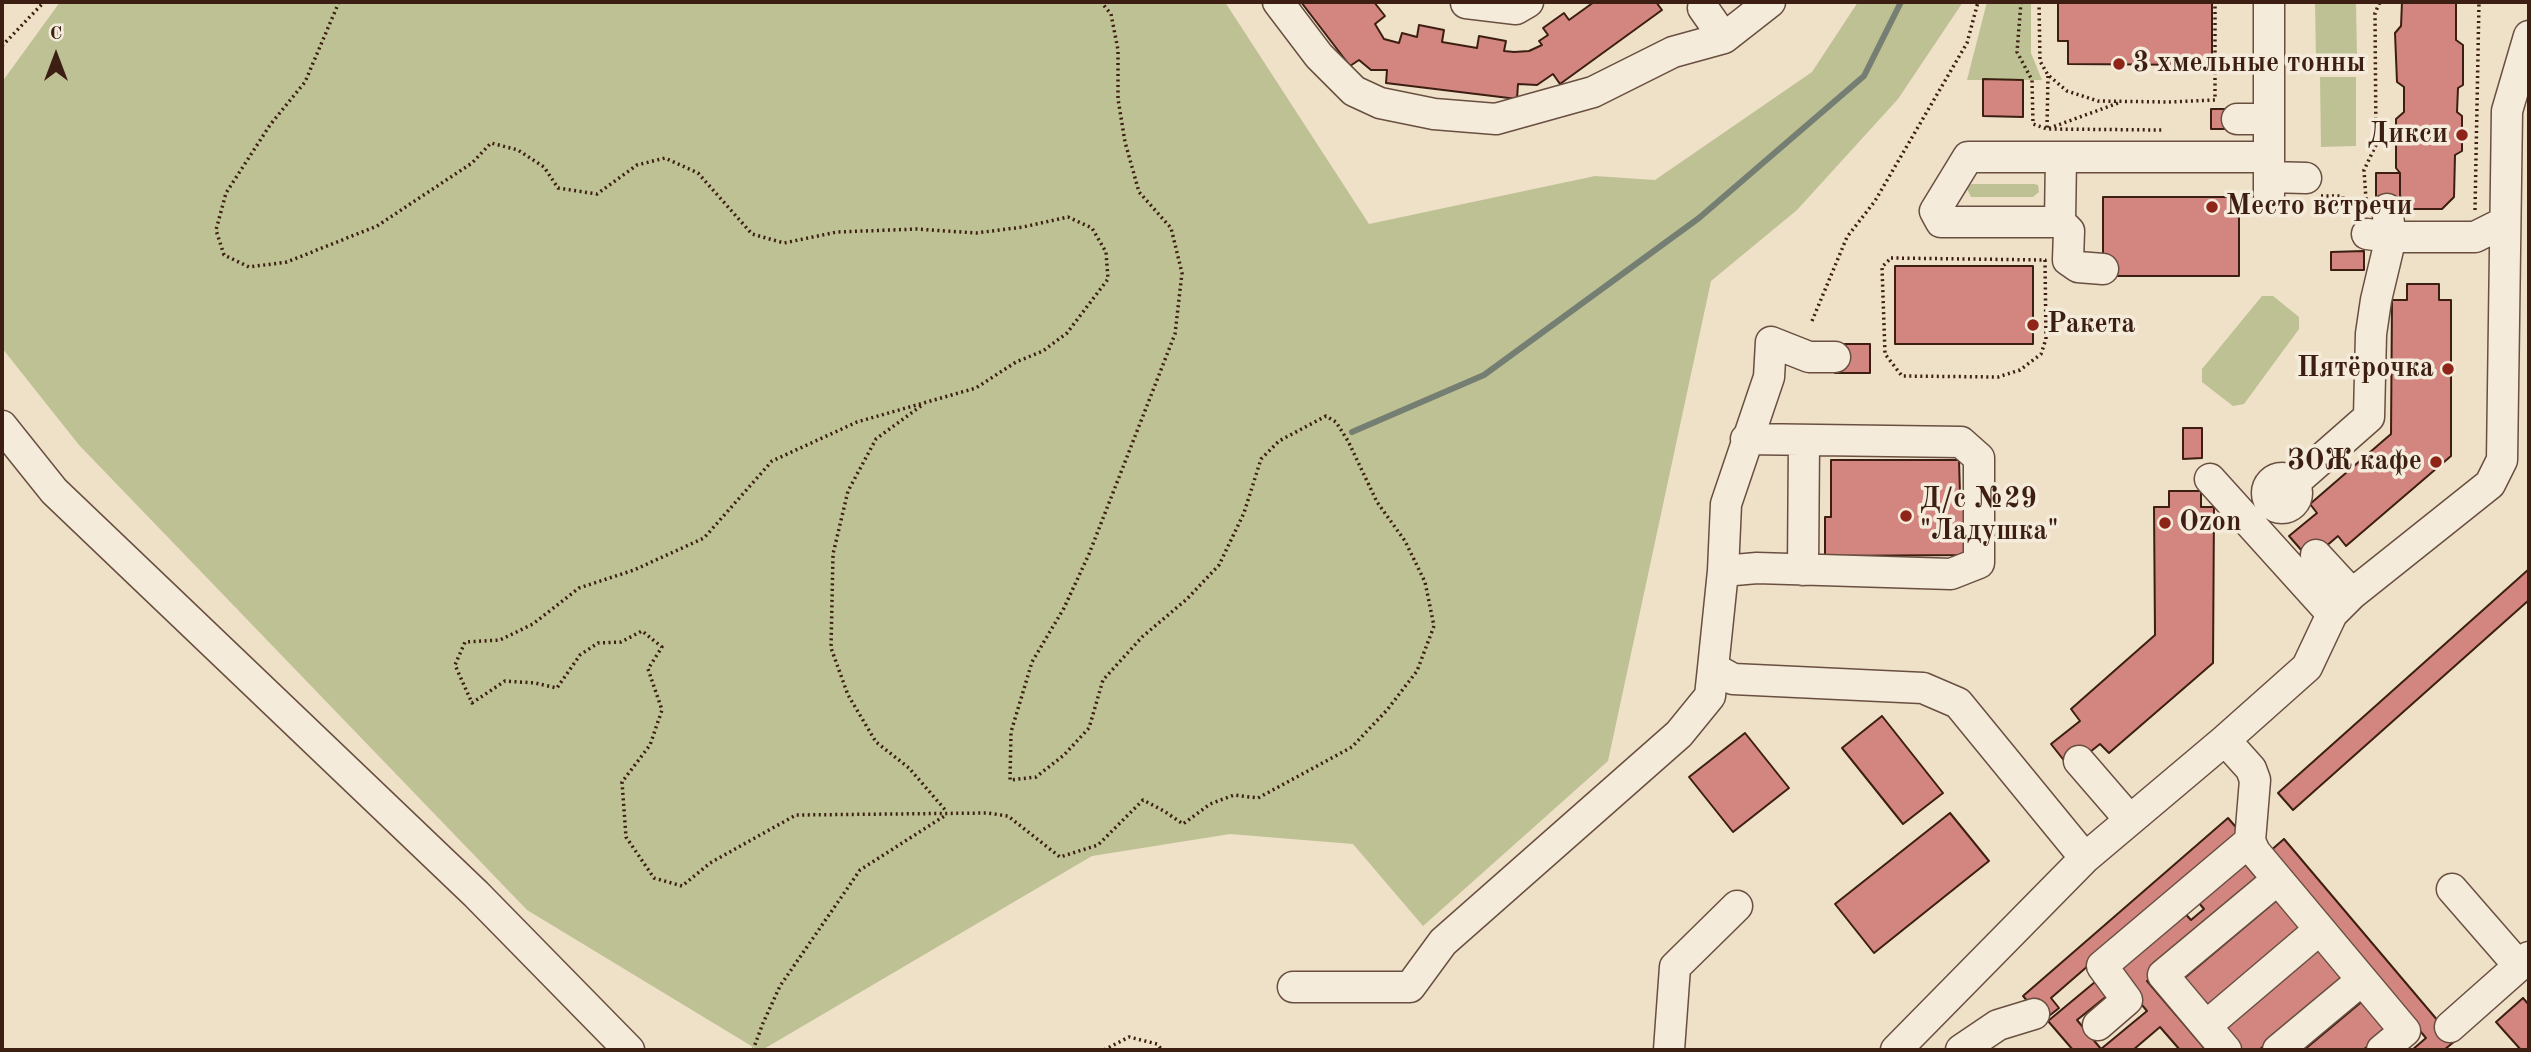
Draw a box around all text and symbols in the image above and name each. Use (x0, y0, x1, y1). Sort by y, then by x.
north arrow (21, 21, 91, 91)
text: С (50, 25, 62, 44)
place label: 3 хмельные тонны (2133, 47, 2366, 81)
marker: 3 хмельные тонны (2111, 56, 2127, 72)
place label: Дикси (2367, 118, 2448, 152)
marker: Дикси (2454, 127, 2470, 143)
place label: Место встречи (2226, 190, 2412, 224)
marker: Место встречи (2204, 199, 2220, 215)
place label: Ракета (2047, 308, 2136, 342)
marker: Ракета (2025, 317, 2041, 333)
place label: Пятёрочка (2297, 352, 2434, 386)
marker: Пятёрочка (2440, 361, 2456, 377)
place label: ЗОЖ кафе (2287, 445, 2422, 479)
marker: ЗОЖ кафе (2428, 454, 2444, 470)
place label: Д/с №29 "Ладушка" (1920, 483, 2059, 549)
place label: Ozon (2179, 506, 2241, 540)
marker: Д/с №29 "Ладушка" (1898, 508, 1914, 524)
marker: Ozon (2157, 515, 2173, 531)

